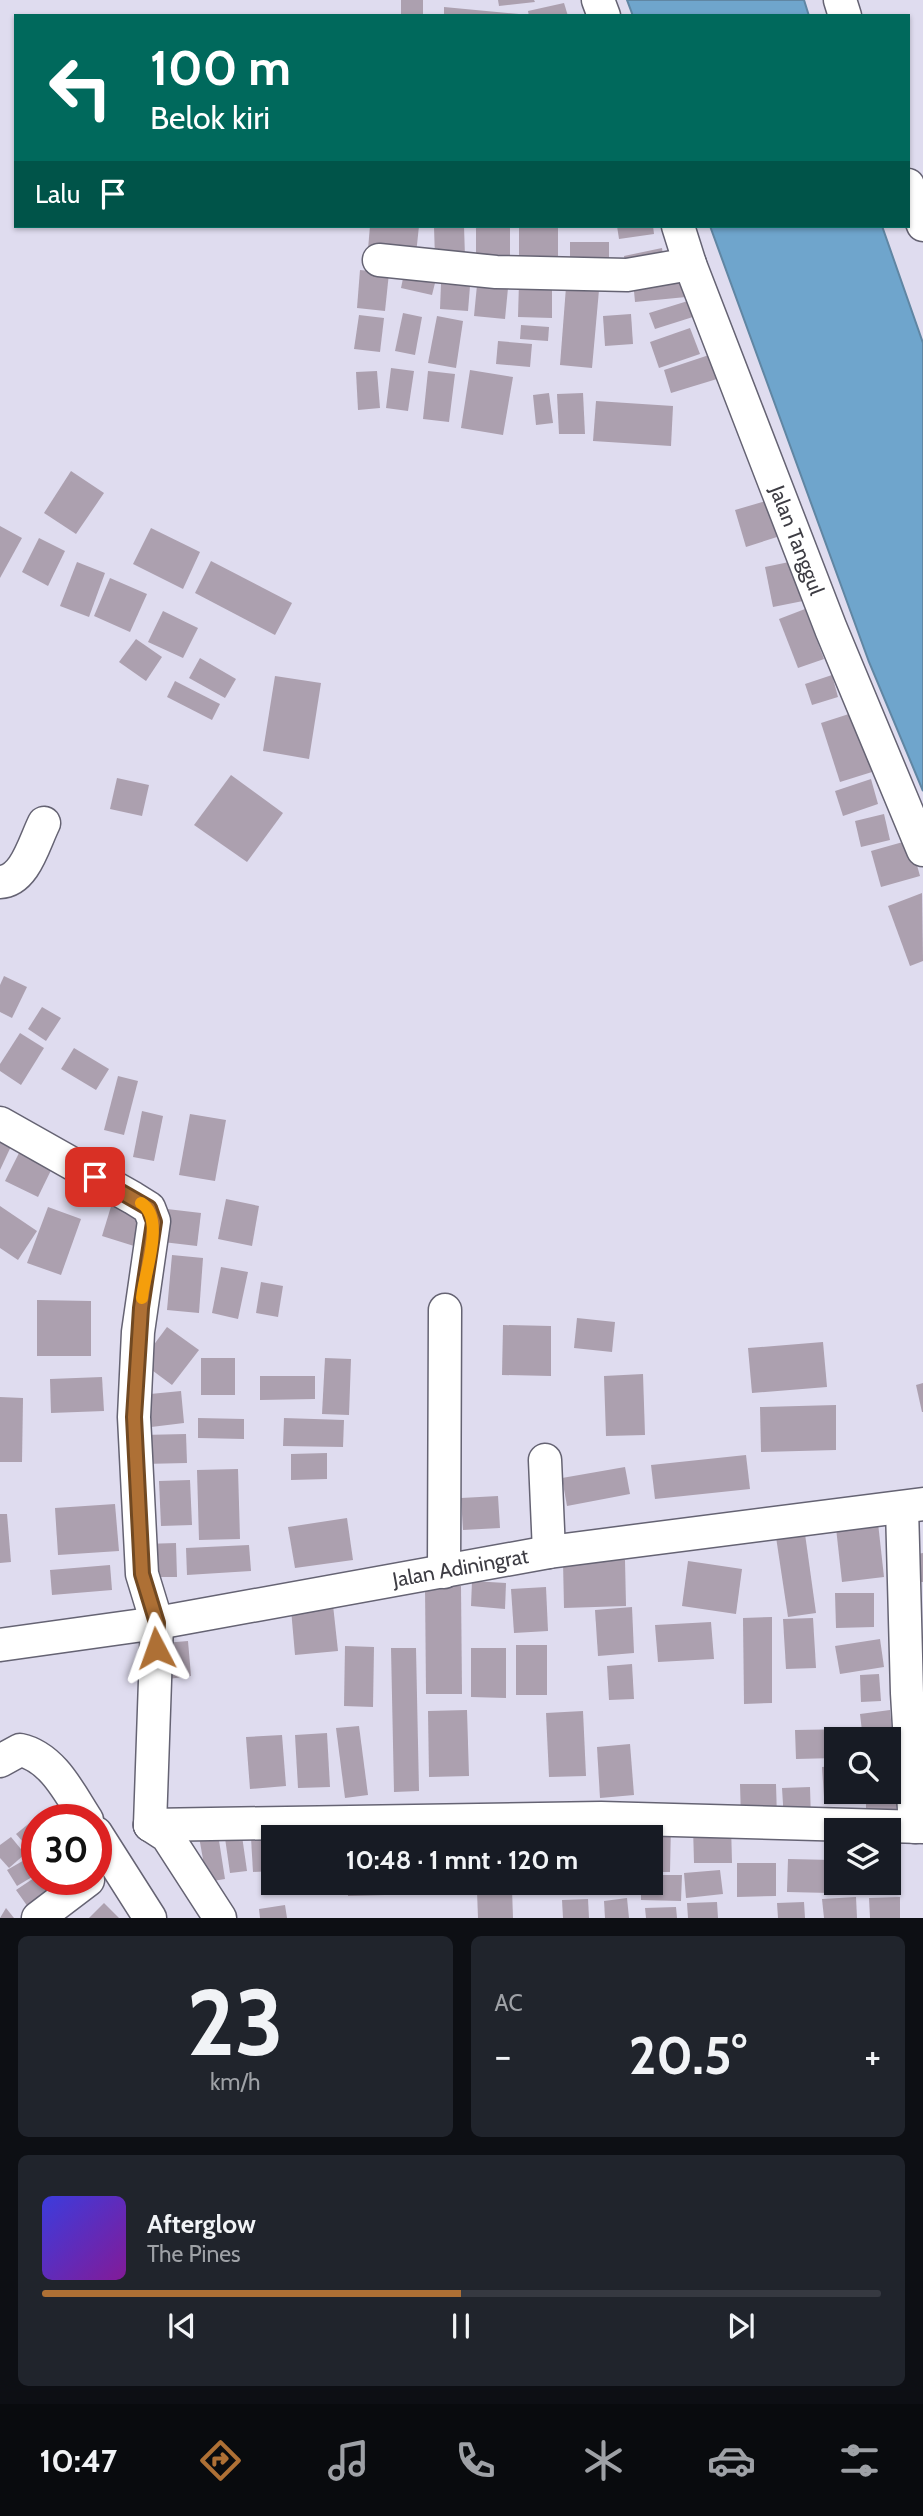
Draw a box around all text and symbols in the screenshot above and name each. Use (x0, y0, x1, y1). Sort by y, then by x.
text: 100 m (150, 38, 291, 97)
icon: left (35, 42, 126, 133)
text: Belok kiri (150, 98, 270, 137)
icon: arrive (94, 175, 132, 213)
text: Lalu (35, 178, 80, 210)
street label: Jalan Tanggul (764, 481, 830, 598)
pin (65, 1147, 125, 1207)
icon: arrive (76, 1158, 114, 1196)
street label: Jalan Adiningrat (390, 1543, 530, 1592)
position arrow (119, 1611, 193, 1685)
map controls (824, 1727, 901, 1895)
button: search (824, 1727, 901, 1804)
speed limit sign: 30 (21, 1804, 112, 1895)
button: layers (824, 1818, 901, 1895)
text: 10:48 · 1 mnt · 120 m (346, 1844, 578, 1876)
text: 23 (187, 1967, 284, 2078)
text: AC (495, 1989, 523, 2017)
text: 20.5° (629, 2024, 747, 2087)
text: − (495, 2032, 511, 2079)
text: + (864, 2032, 881, 2079)
text: km/h (210, 2068, 260, 2096)
text: Afterglow (147, 2208, 256, 2240)
text: The Pines (147, 2240, 241, 2268)
icon: previous (163, 2307, 201, 2345)
icon: pause (442, 2307, 480, 2345)
icon: next (722, 2307, 760, 2345)
icon: directions (196, 2436, 245, 2485)
icon: music (324, 2436, 373, 2485)
icon: phone (451, 2436, 500, 2485)
icon: climate (579, 2436, 628, 2485)
icon: car (707, 2436, 756, 2485)
icon: filters (835, 2436, 884, 2485)
text: 10:47 (39, 2441, 117, 2480)

